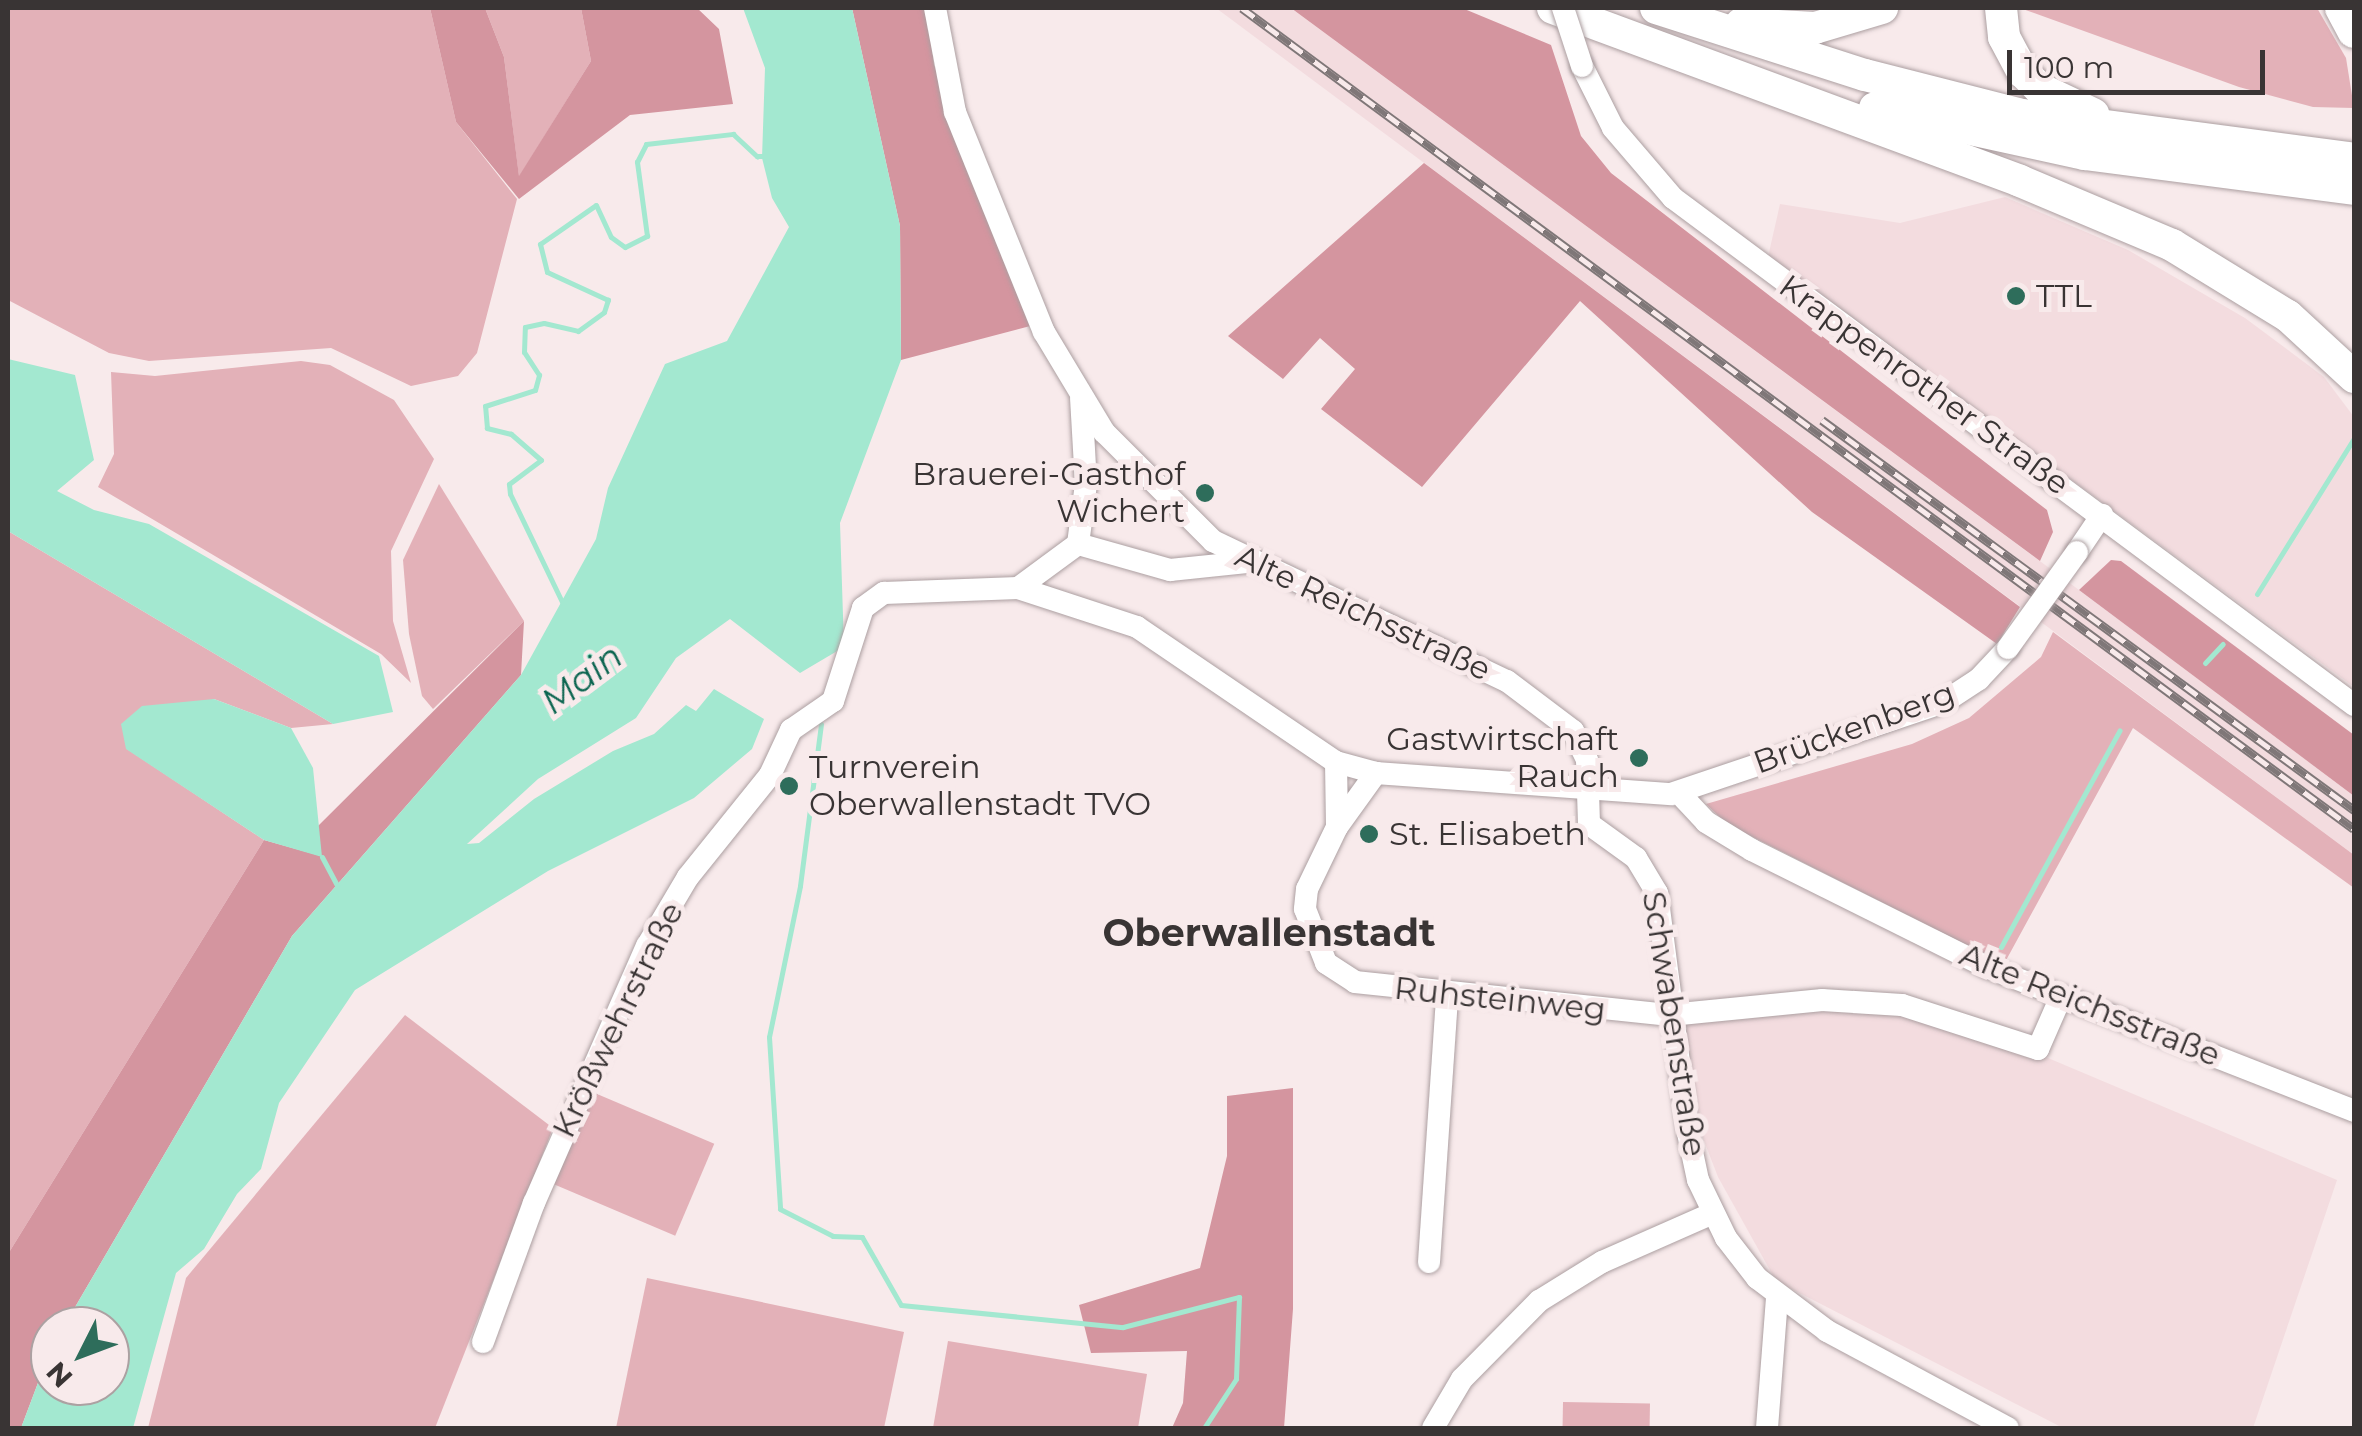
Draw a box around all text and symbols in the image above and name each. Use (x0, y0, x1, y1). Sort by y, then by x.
scale bar (2012, 30, 2270, 92)
text: 100 m (2024, 49, 2114, 86)
street label: Krappenrother Straße (1772, 267, 2076, 503)
place label: TTL (2036, 277, 2092, 315)
marker: TTL (2005, 285, 2027, 307)
place label: Brauerei-Gasthof Wichert (912, 456, 1185, 531)
marker: Brauerei-Gasthof Wichert (1194, 482, 1216, 504)
street label: Alte Reichsstraße (1229, 537, 1497, 689)
water label: Main (533, 635, 631, 723)
street label: Brückenberg (1748, 674, 1960, 782)
place label: Gastwirtschaft Rauch (1386, 721, 1619, 796)
marker: Gastwirtschaft Rauch (1628, 747, 1650, 769)
place label: Turnverein Oberwallenstadt TVO (809, 749, 1151, 824)
marker: Turnverein Oberwallenstadt TVO (778, 775, 800, 797)
place label: St. Elisabeth (1389, 815, 1586, 853)
marker: St. Elisabeth (1358, 823, 1380, 845)
street label: Schwabenstraße (1634, 889, 1714, 1159)
street label: Krößwehrstraße (544, 896, 692, 1144)
district label: Oberwallenstadt (1103, 910, 1435, 956)
street label: Alte Reichsstraße (1954, 935, 2226, 1075)
street label: Ruhsteinweg (1392, 969, 1608, 1029)
north arrow (30, 1306, 130, 1406)
text: N (39, 1355, 79, 1395)

